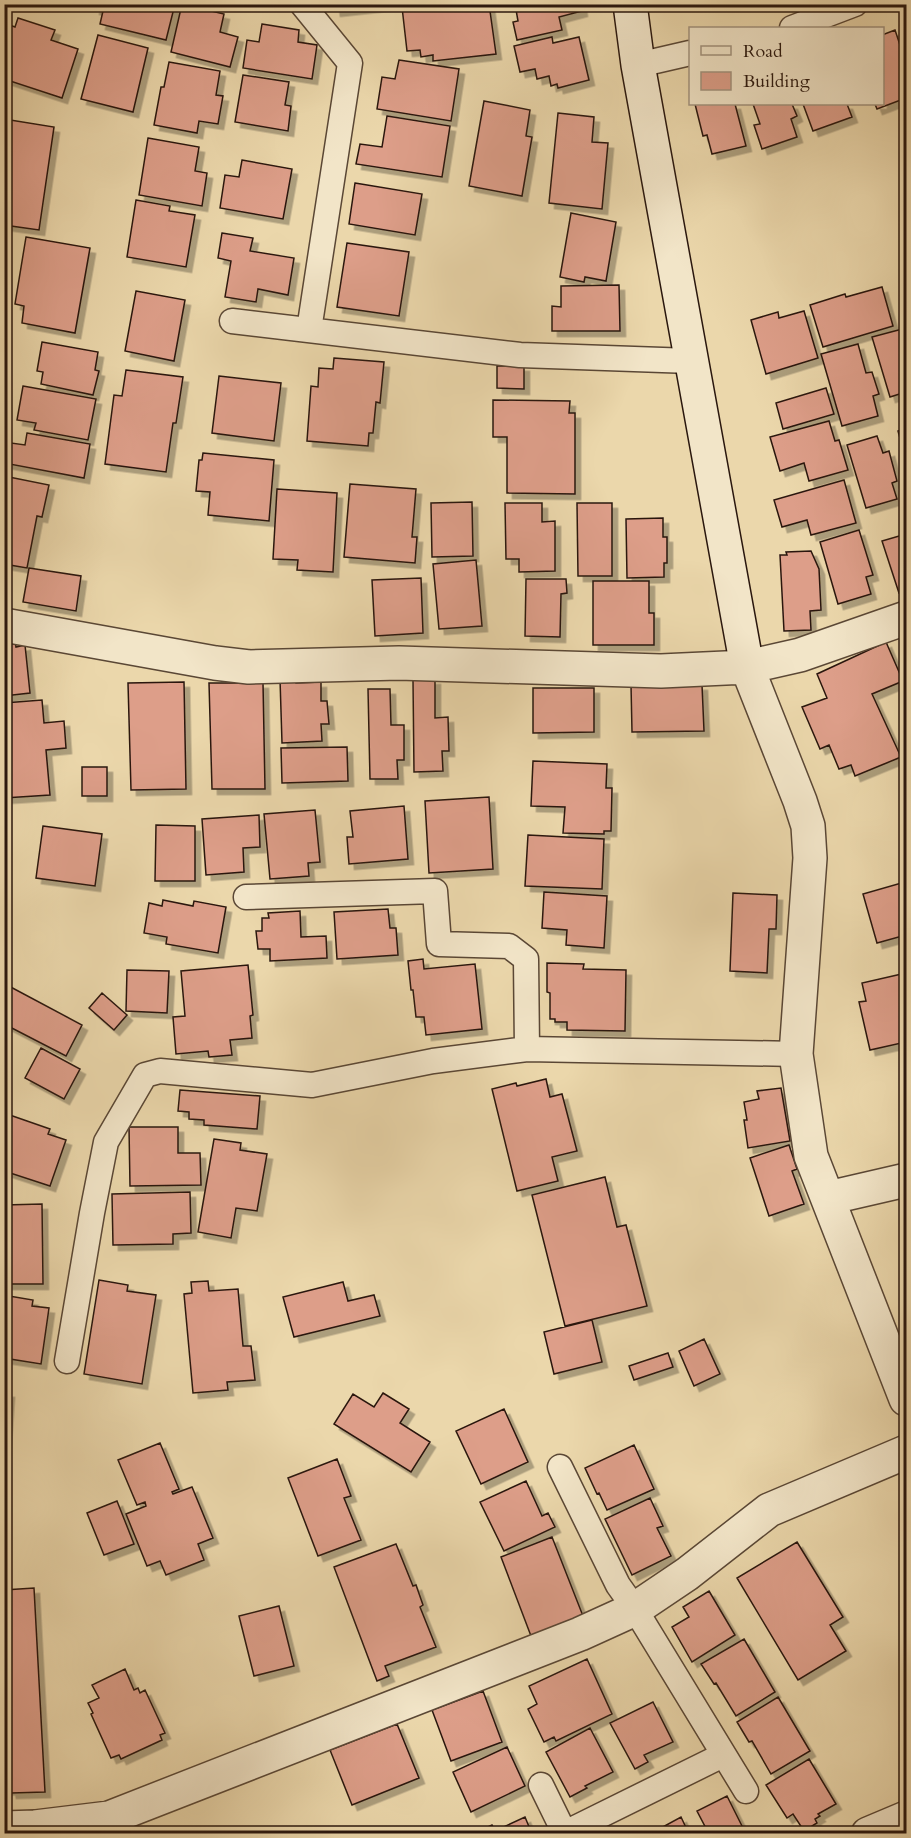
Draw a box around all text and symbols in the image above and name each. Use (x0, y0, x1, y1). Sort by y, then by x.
legend (689, 27, 884, 105)
text: Road (743, 39, 783, 64)
text: Building (743, 69, 811, 94)

